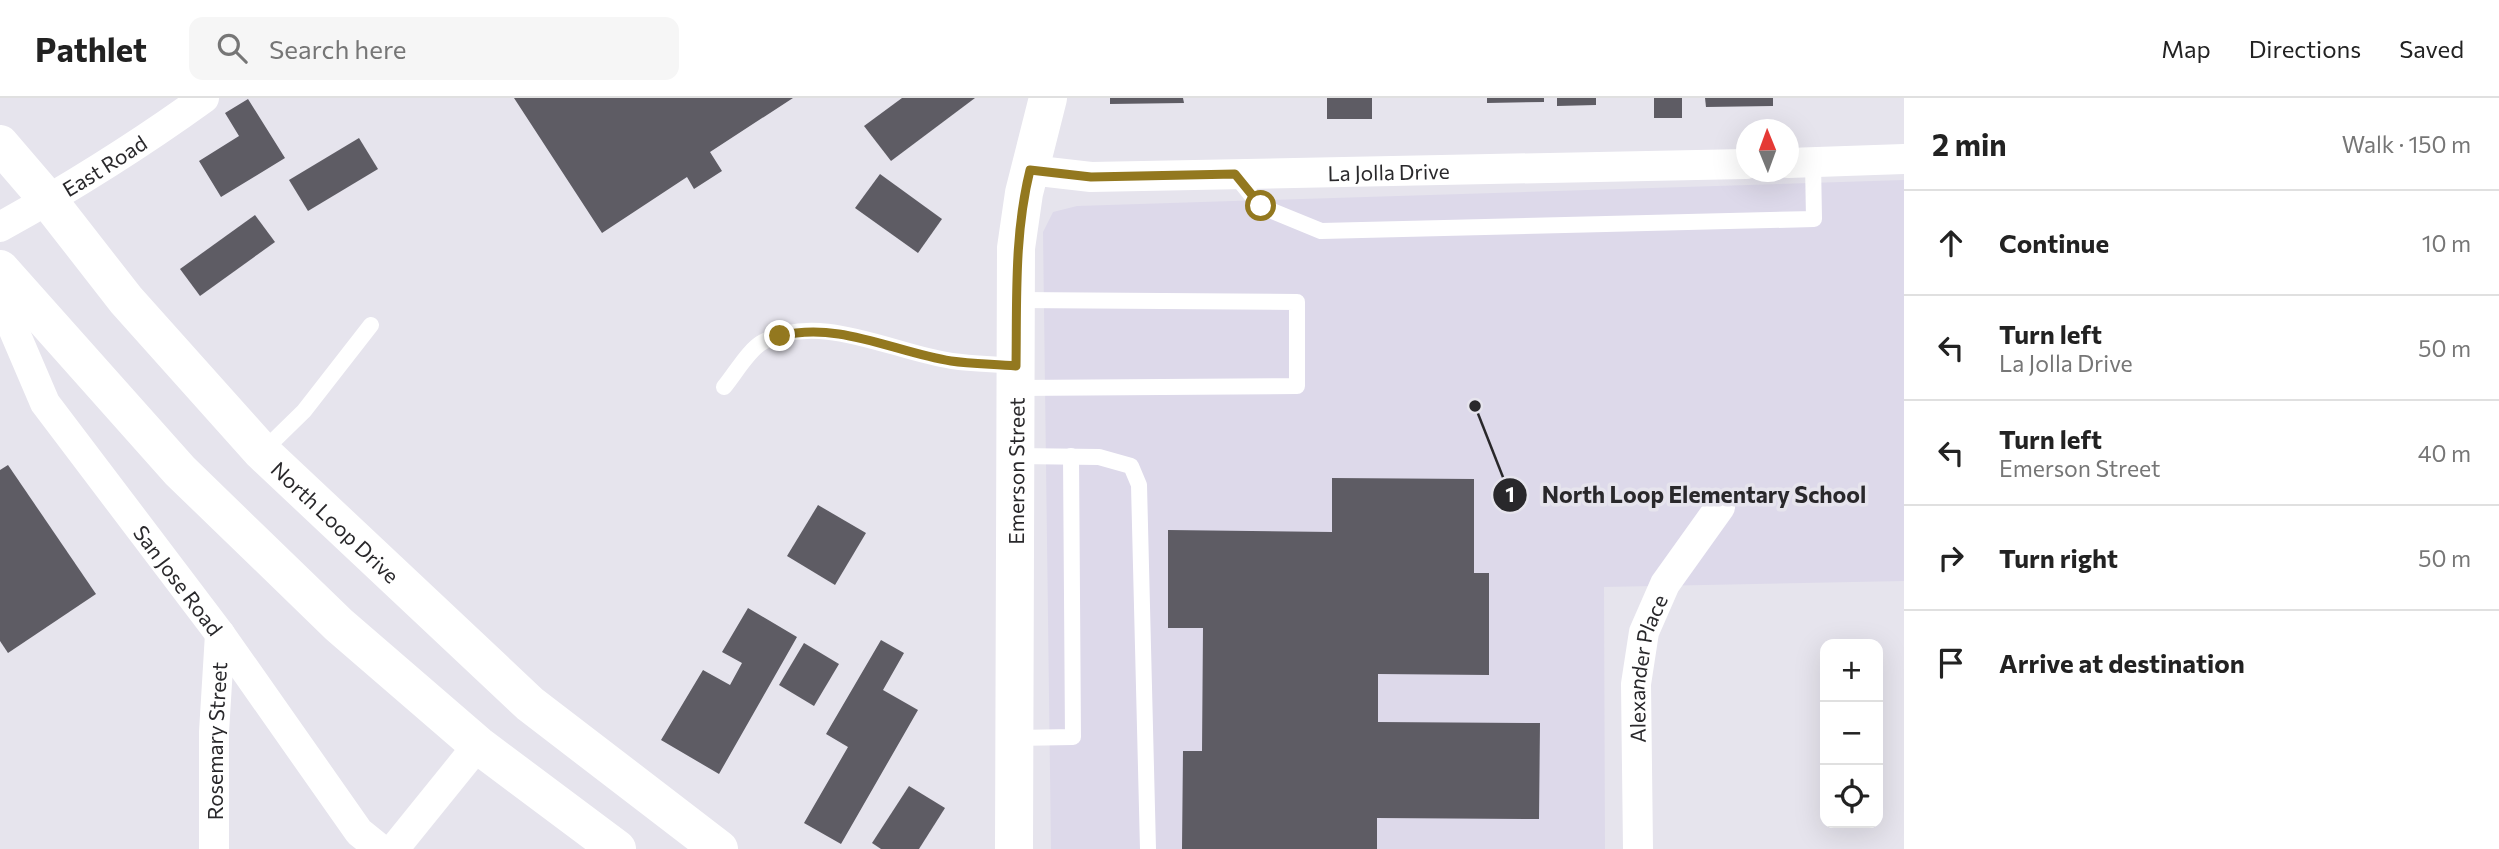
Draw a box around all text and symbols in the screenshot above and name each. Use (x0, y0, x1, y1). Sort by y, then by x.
search box (189, 17, 679, 80)
text: Pathlet (35, 28, 147, 69)
icon: search (213, 29, 251, 67)
text: Search here (269, 33, 407, 64)
text: Map (2161, 34, 2211, 63)
text: Directions (2249, 34, 2361, 63)
text: Saved (2399, 34, 2464, 63)
north arrow (1736, 119, 1799, 182)
text: 2 min (1932, 125, 2007, 162)
street label: East Road (57, 129, 151, 201)
text: Walk · 150 m (2342, 130, 2471, 158)
street label: La Jolla Drive (1327, 157, 1450, 185)
route start (1245, 190, 1276, 221)
icon: ahead (1932, 224, 1970, 262)
text: Continue (1999, 227, 2109, 258)
text: 10 m (2422, 229, 2471, 257)
text: Turn left (1999, 318, 2102, 349)
route end (764, 320, 795, 351)
icon: left (1932, 329, 1970, 367)
text: 50 m (2418, 334, 2471, 362)
text: La Jolla Drive (1999, 349, 2133, 377)
street label: Emerson Street (1003, 397, 1028, 545)
text: Turn left (1999, 423, 2102, 454)
icon: left (1932, 434, 1970, 472)
text: 40 m (2418, 439, 2471, 467)
text: Emerson Street (1999, 454, 2160, 482)
street label: North Loop Drive (267, 456, 405, 587)
callout: North Loop Elementary School (1493, 473, 1880, 517)
text: North Loop Elementary School (1542, 480, 1866, 508)
text: 1 (1505, 481, 1515, 506)
street label: San Jose Road (129, 520, 229, 640)
icon: right (1932, 539, 1970, 577)
text: Turn right (1999, 542, 2118, 573)
text: 50 m (2418, 544, 2471, 572)
street label: Alexander Place (1623, 590, 1672, 743)
map controls (1820, 639, 1883, 828)
button: + (1820, 639, 1883, 702)
icon: arrive (1932, 644, 1970, 682)
text: Arrive at destination (1999, 647, 2245, 678)
street label: Rosemary Street (201, 661, 231, 820)
button: − (1820, 702, 1883, 765)
button: locate (1820, 765, 1883, 828)

